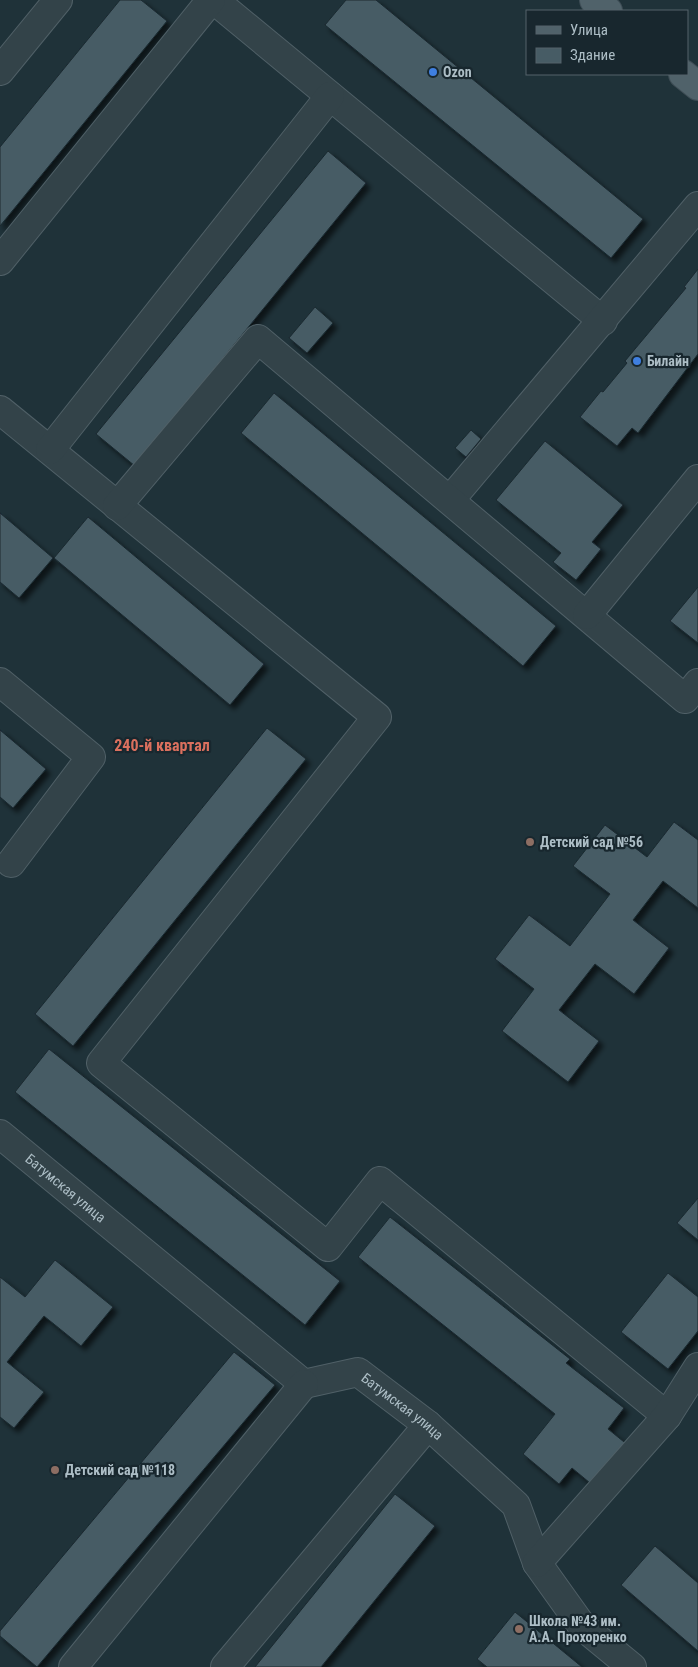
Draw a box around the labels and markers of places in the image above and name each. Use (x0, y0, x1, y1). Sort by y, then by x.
place label: Ozon (443, 64, 472, 80)
marker: Ozon (427, 66, 439, 78)
place label: Билайн (647, 353, 689, 369)
marker: Билайн (631, 355, 643, 367)
place label: Детский сад №56 (540, 834, 643, 850)
marker: Детский сад №56 (524, 836, 536, 848)
place label: Детский сад №118 (65, 1462, 175, 1478)
marker: Детский сад №118 (49, 1464, 61, 1476)
place label: Школа №43 им. А.А. Прохоренко (529, 1613, 627, 1645)
marker: Школа №43 им. А.А. Прохоренко (513, 1623, 525, 1635)

